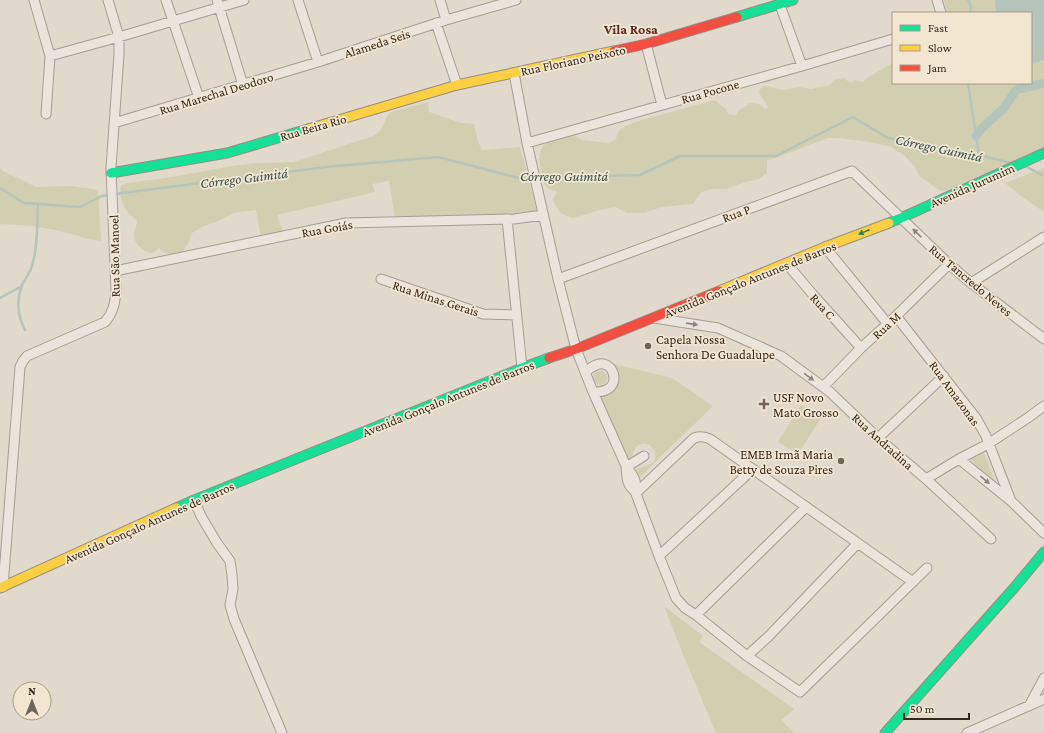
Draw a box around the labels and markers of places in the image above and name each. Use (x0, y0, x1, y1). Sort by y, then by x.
place label: Capela Nossa Senhora De Guadalupe (656, 332, 775, 362)
marker: Capela Nossa Senhora De Guadalupe (643, 341, 653, 351)
place label: USF Novo Mato Grosso (773, 390, 839, 420)
marker: USF Novo Mato Grosso (758, 398, 770, 410)
place label: EMEB Irmã Maria Betty de Souza Pires (730, 447, 833, 477)
marker: EMEB Irmã Maria Betty de Souza Pires (836, 456, 846, 466)

